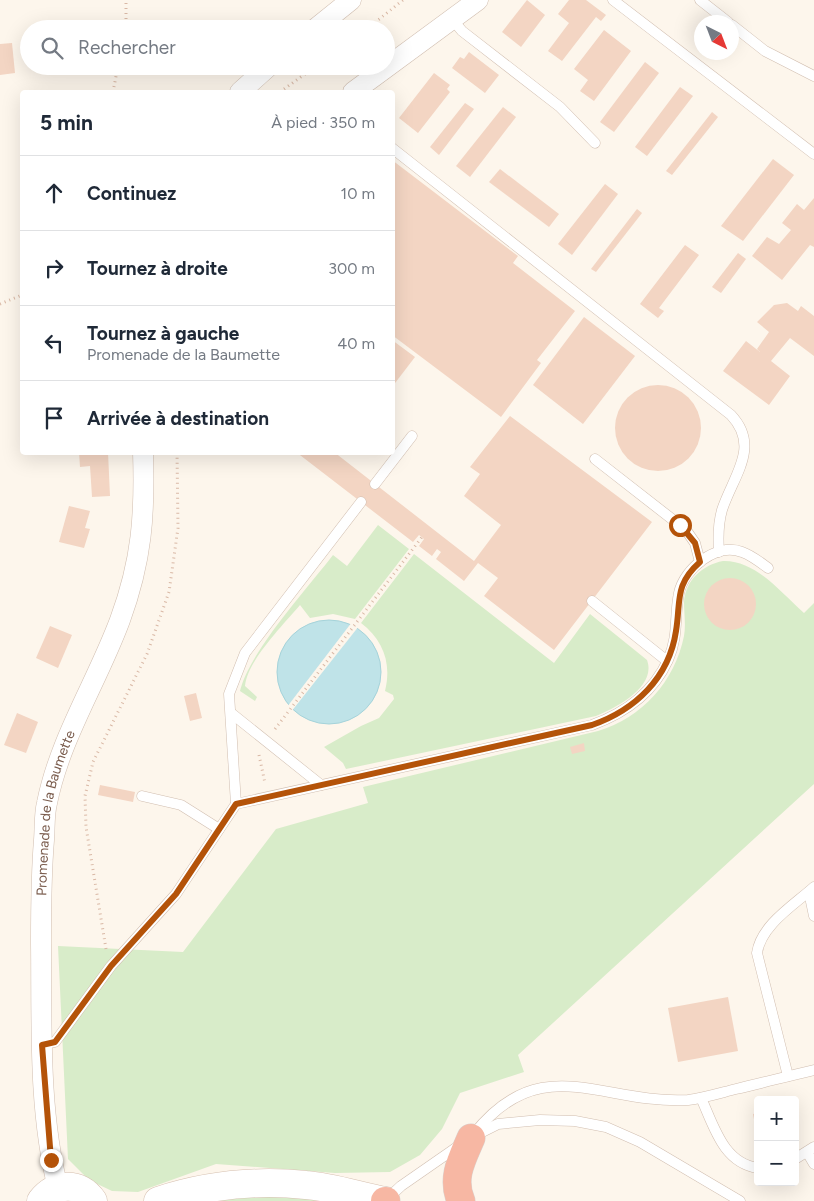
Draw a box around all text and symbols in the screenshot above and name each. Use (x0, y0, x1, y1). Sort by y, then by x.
north arrow (694, 15, 739, 60)
search box (20, 20, 395, 75)
icon: search (38, 34, 66, 62)
text: Rechercher (78, 36, 176, 59)
text: 5 min (40, 110, 93, 135)
text: À pied · 350 m (271, 113, 375, 132)
icon: ahead (40, 179, 68, 207)
text: Continuez (87, 182, 176, 205)
text: 10 m (341, 184, 375, 203)
icon: right (40, 254, 68, 282)
text: Tournez à droite (87, 257, 228, 280)
text: 300 m (328, 259, 375, 278)
text: Tournez à gauche (87, 322, 239, 345)
icon: left (40, 329, 68, 357)
text: 40 m (337, 334, 375, 353)
text: Promenade de la Baumette (87, 345, 280, 364)
icon: arrive (40, 404, 68, 432)
text: Arrivée à destination (87, 407, 269, 430)
route start (669, 514, 692, 537)
street label: Promenade de la Baumette (33, 727, 79, 896)
map controls (754, 1096, 799, 1186)
button: + (754, 1096, 799, 1141)
button: − (754, 1141, 799, 1186)
route end (40, 1149, 63, 1172)

